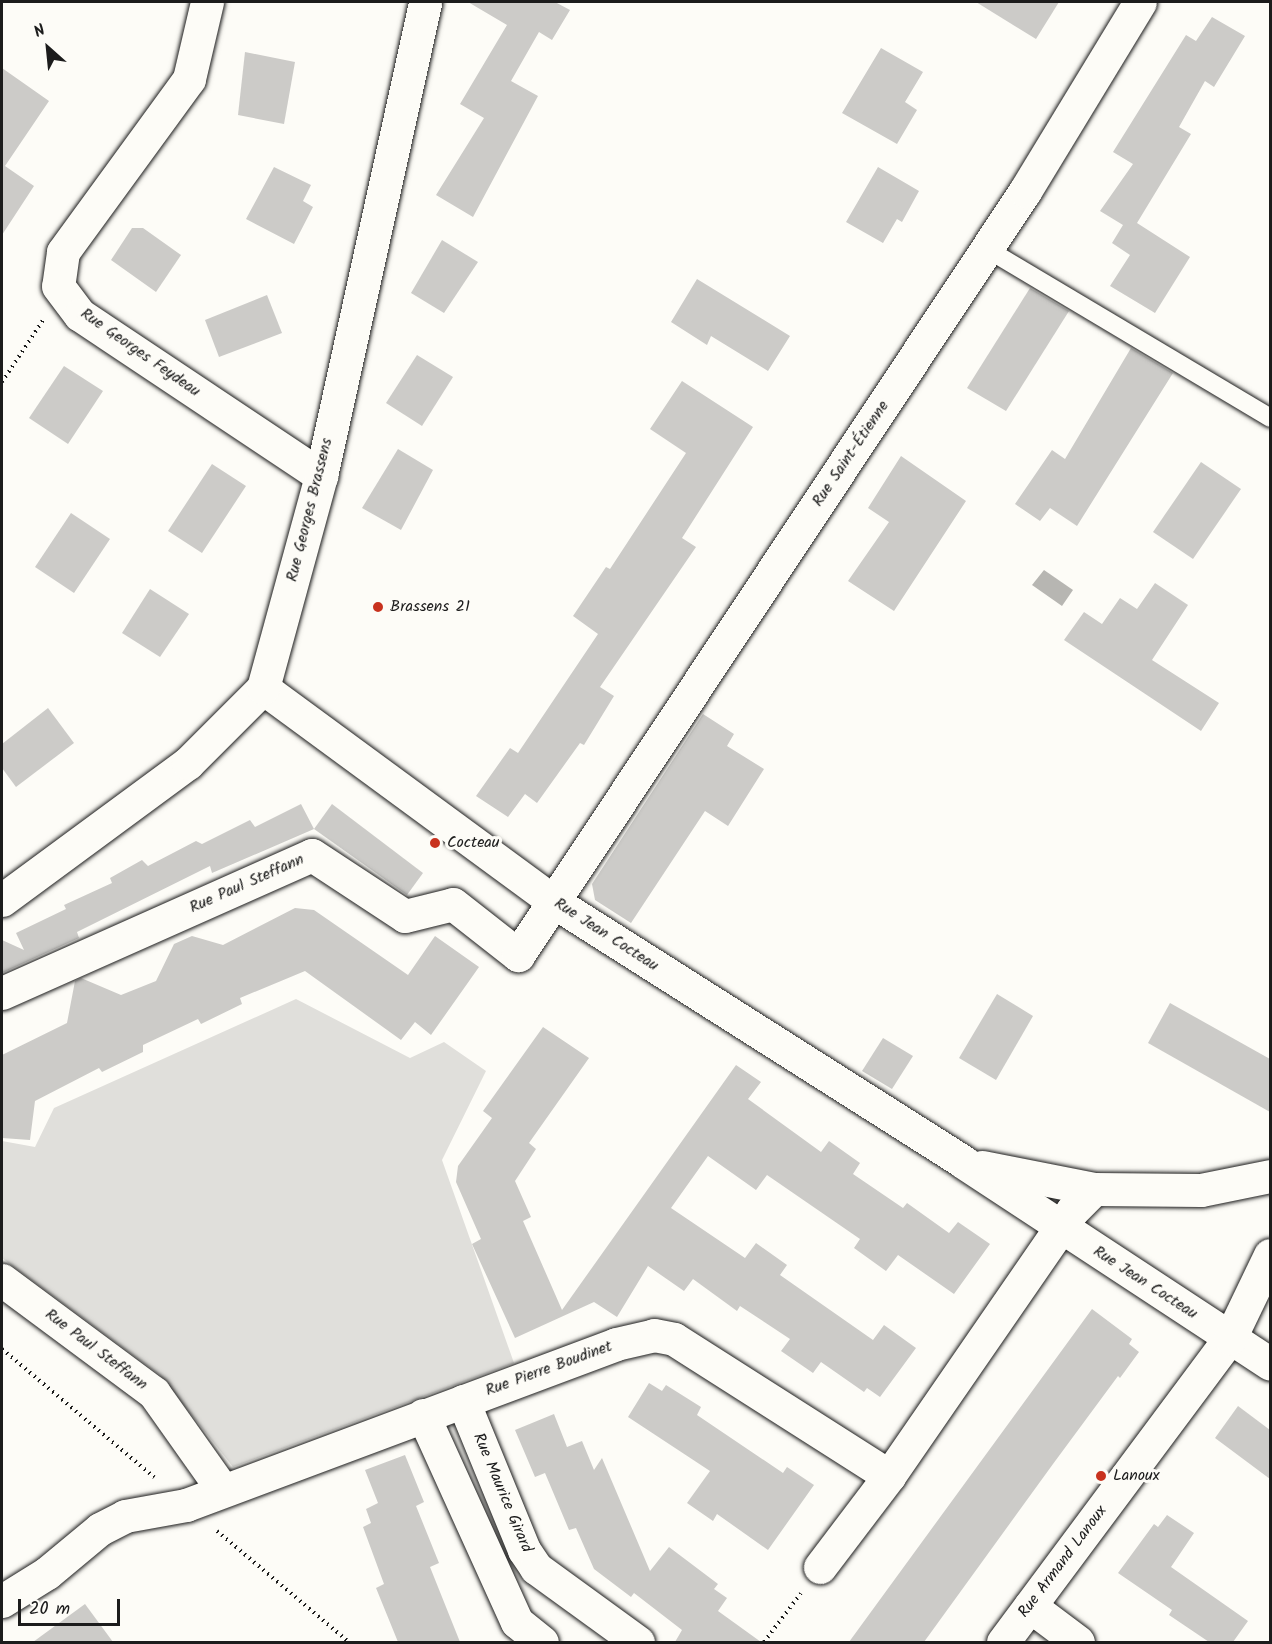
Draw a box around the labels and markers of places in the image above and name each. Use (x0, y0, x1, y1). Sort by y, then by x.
place label: Brassens 21 (390, 597, 470, 617)
marker: Brassens 21 (371, 600, 385, 614)
place label: Cocteau (447, 833, 500, 853)
marker: Cocteau (428, 836, 442, 850)
place label: Lanoux (1113, 1466, 1160, 1486)
marker: Lanoux (1094, 1469, 1108, 1483)

